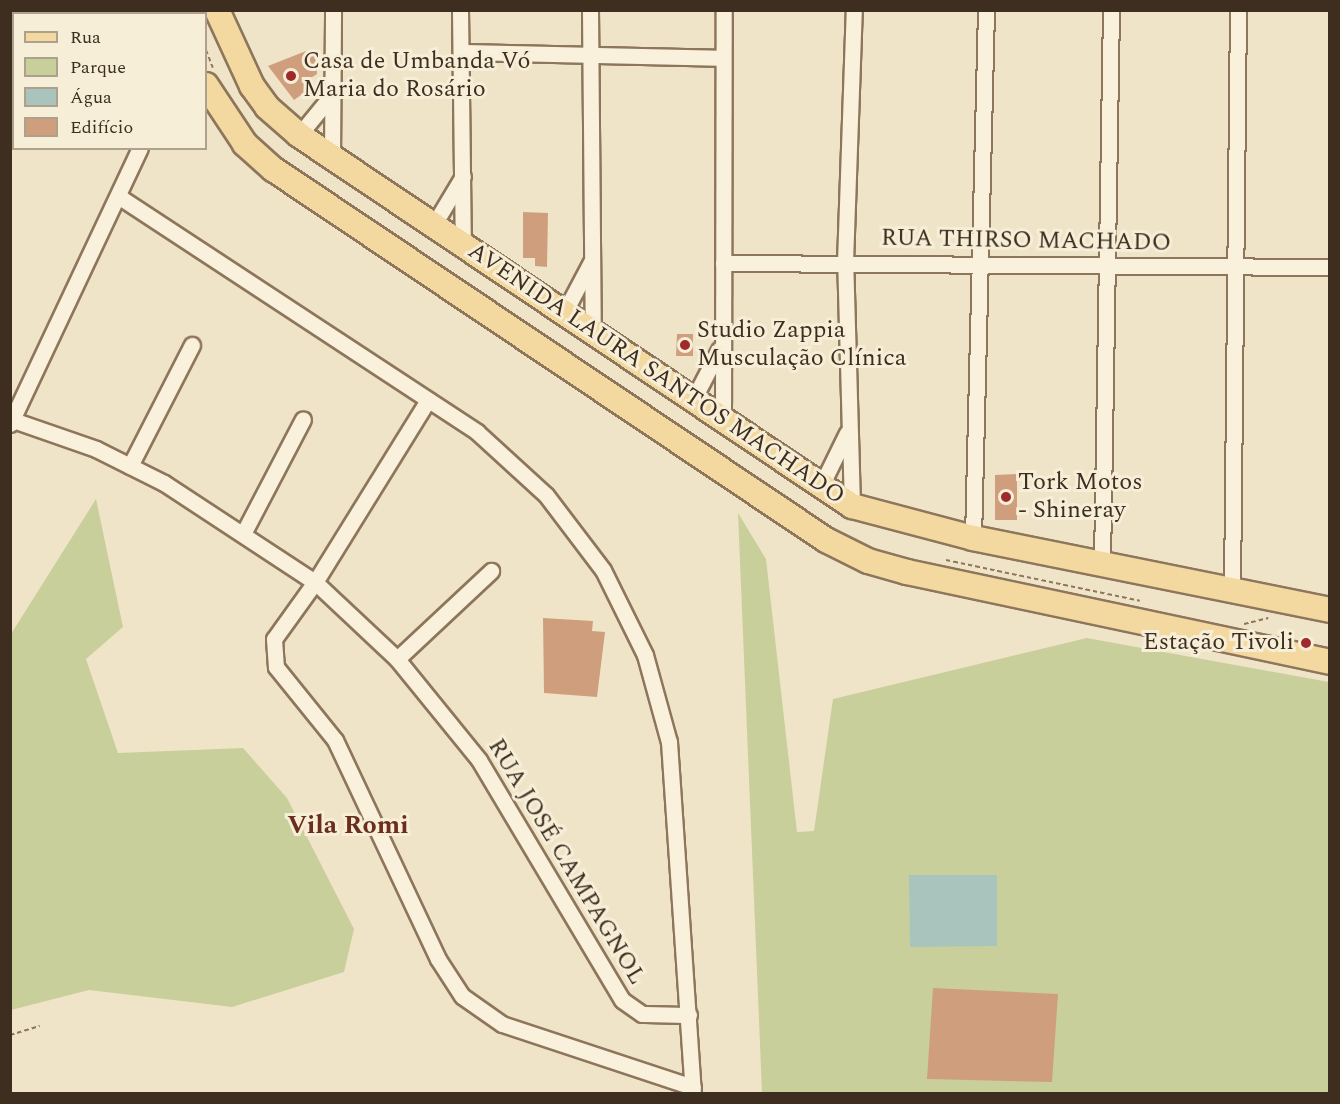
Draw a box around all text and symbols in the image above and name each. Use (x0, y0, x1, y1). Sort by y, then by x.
legend (12, 12, 207, 150)
text: Rua (70, 24, 101, 51)
place label: Casa de Umbanda Vó Maria do Rosário (303, 48, 531, 104)
text: Parque (70, 54, 126, 81)
marker: Casa de Umbanda Vó Maria do Rosário (284, 69, 298, 83)
text: Água (70, 84, 112, 111)
text: Edifício (70, 114, 133, 141)
street label: RUA THIRSO MACHADO (881, 224, 1171, 258)
street label: AVENIDA LAURA SANTOS MACHADO (462, 237, 850, 511)
place label: Studio Zappia Musculação Clínica (697, 317, 906, 373)
marker: Studio Zappia Musculação Clínica (678, 338, 692, 352)
place label: Tork Motos - Shineray (1018, 469, 1143, 525)
marker: Tork Motos - Shineray (999, 490, 1013, 504)
place label: Estação Tivoli (1143, 629, 1294, 657)
marker: Estação Tivoli (1299, 636, 1313, 650)
street label: RUA JOSÉ CAMPAGNOL (481, 734, 651, 990)
district label: Vila Romi (287, 810, 409, 842)

